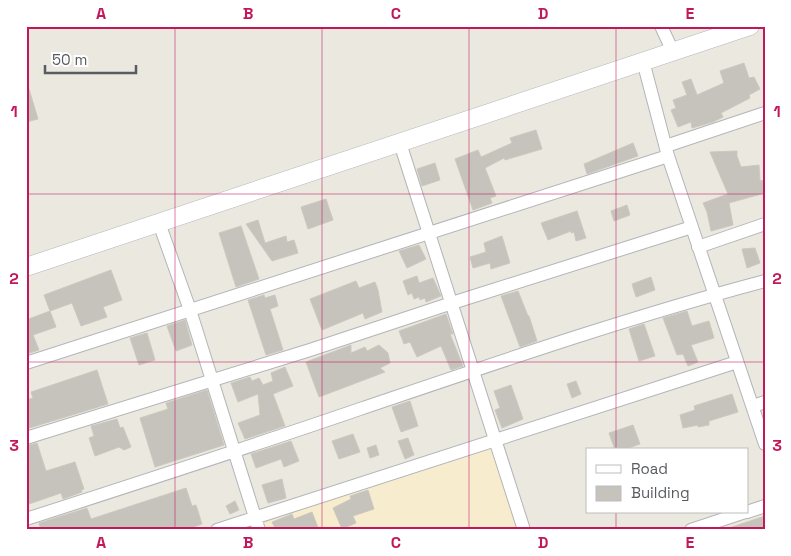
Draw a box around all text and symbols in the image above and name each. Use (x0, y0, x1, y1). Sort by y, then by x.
text: A (96, 3, 106, 24)
text: B (243, 3, 253, 24)
text: C (391, 3, 401, 24)
text: D (538, 3, 548, 24)
text: E (686, 3, 695, 24)
scale bar (45, 42, 136, 74)
text: 50 m (52, 50, 87, 69)
text: 1 (10, 101, 18, 122)
text: 1 (773, 101, 781, 122)
text: 2 (9, 268, 19, 289)
text: 2 (772, 268, 782, 289)
text: 3 (9, 435, 19, 456)
text: 3 (772, 435, 782, 456)
legend (586, 448, 748, 514)
text: Road (631, 459, 668, 478)
text: Building (631, 483, 690, 502)
text: A (96, 532, 106, 553)
text: B (243, 532, 253, 553)
text: C (391, 532, 401, 553)
text: D (538, 532, 548, 553)
text: E (686, 532, 695, 553)

